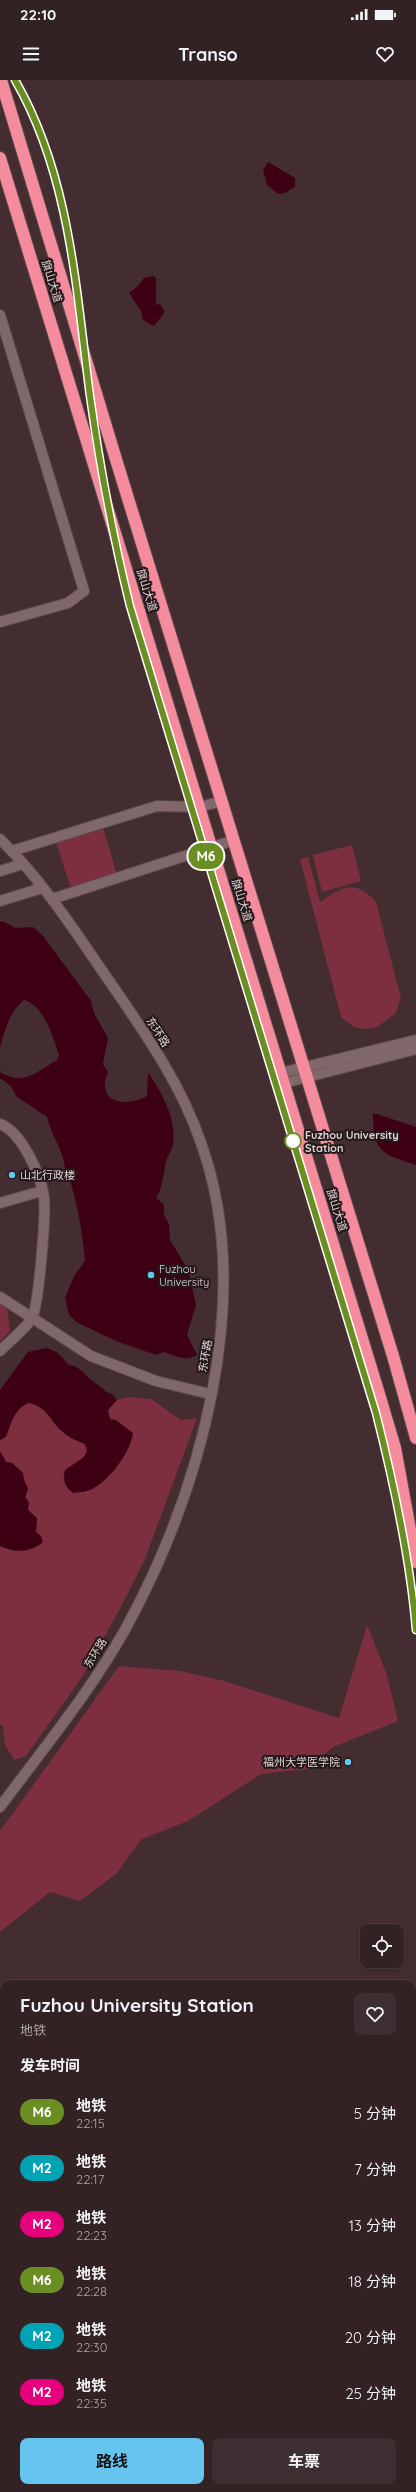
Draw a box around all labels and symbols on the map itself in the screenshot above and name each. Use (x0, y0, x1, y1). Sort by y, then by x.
street label: 旗山大道 (39, 258, 65, 304)
street label: 旗山大道 (134, 567, 160, 613)
line badge: M6 (188, 843, 224, 869)
street label: 旗山大道 (229, 877, 255, 923)
street label: 东环路 (143, 1014, 173, 1050)
place label: Fuzhou University Station (305, 1128, 399, 1155)
marker: Fuzhou University Station (284, 1132, 302, 1150)
place label: 山北行政楼 (20, 1168, 75, 1182)
marker: 山北行政楼 (7, 1170, 17, 1180)
street label: 旗山大道 (324, 1187, 350, 1233)
place label: Fuzhou University (159, 1262, 209, 1289)
marker: Fuzhou University (146, 1270, 156, 1280)
street label: 东环路 (195, 1339, 215, 1373)
street label: 东环路 (80, 1635, 110, 1671)
place label: 福州大学医学院 (263, 1755, 340, 1769)
marker: 福州大学医学院 (343, 1757, 353, 1767)

